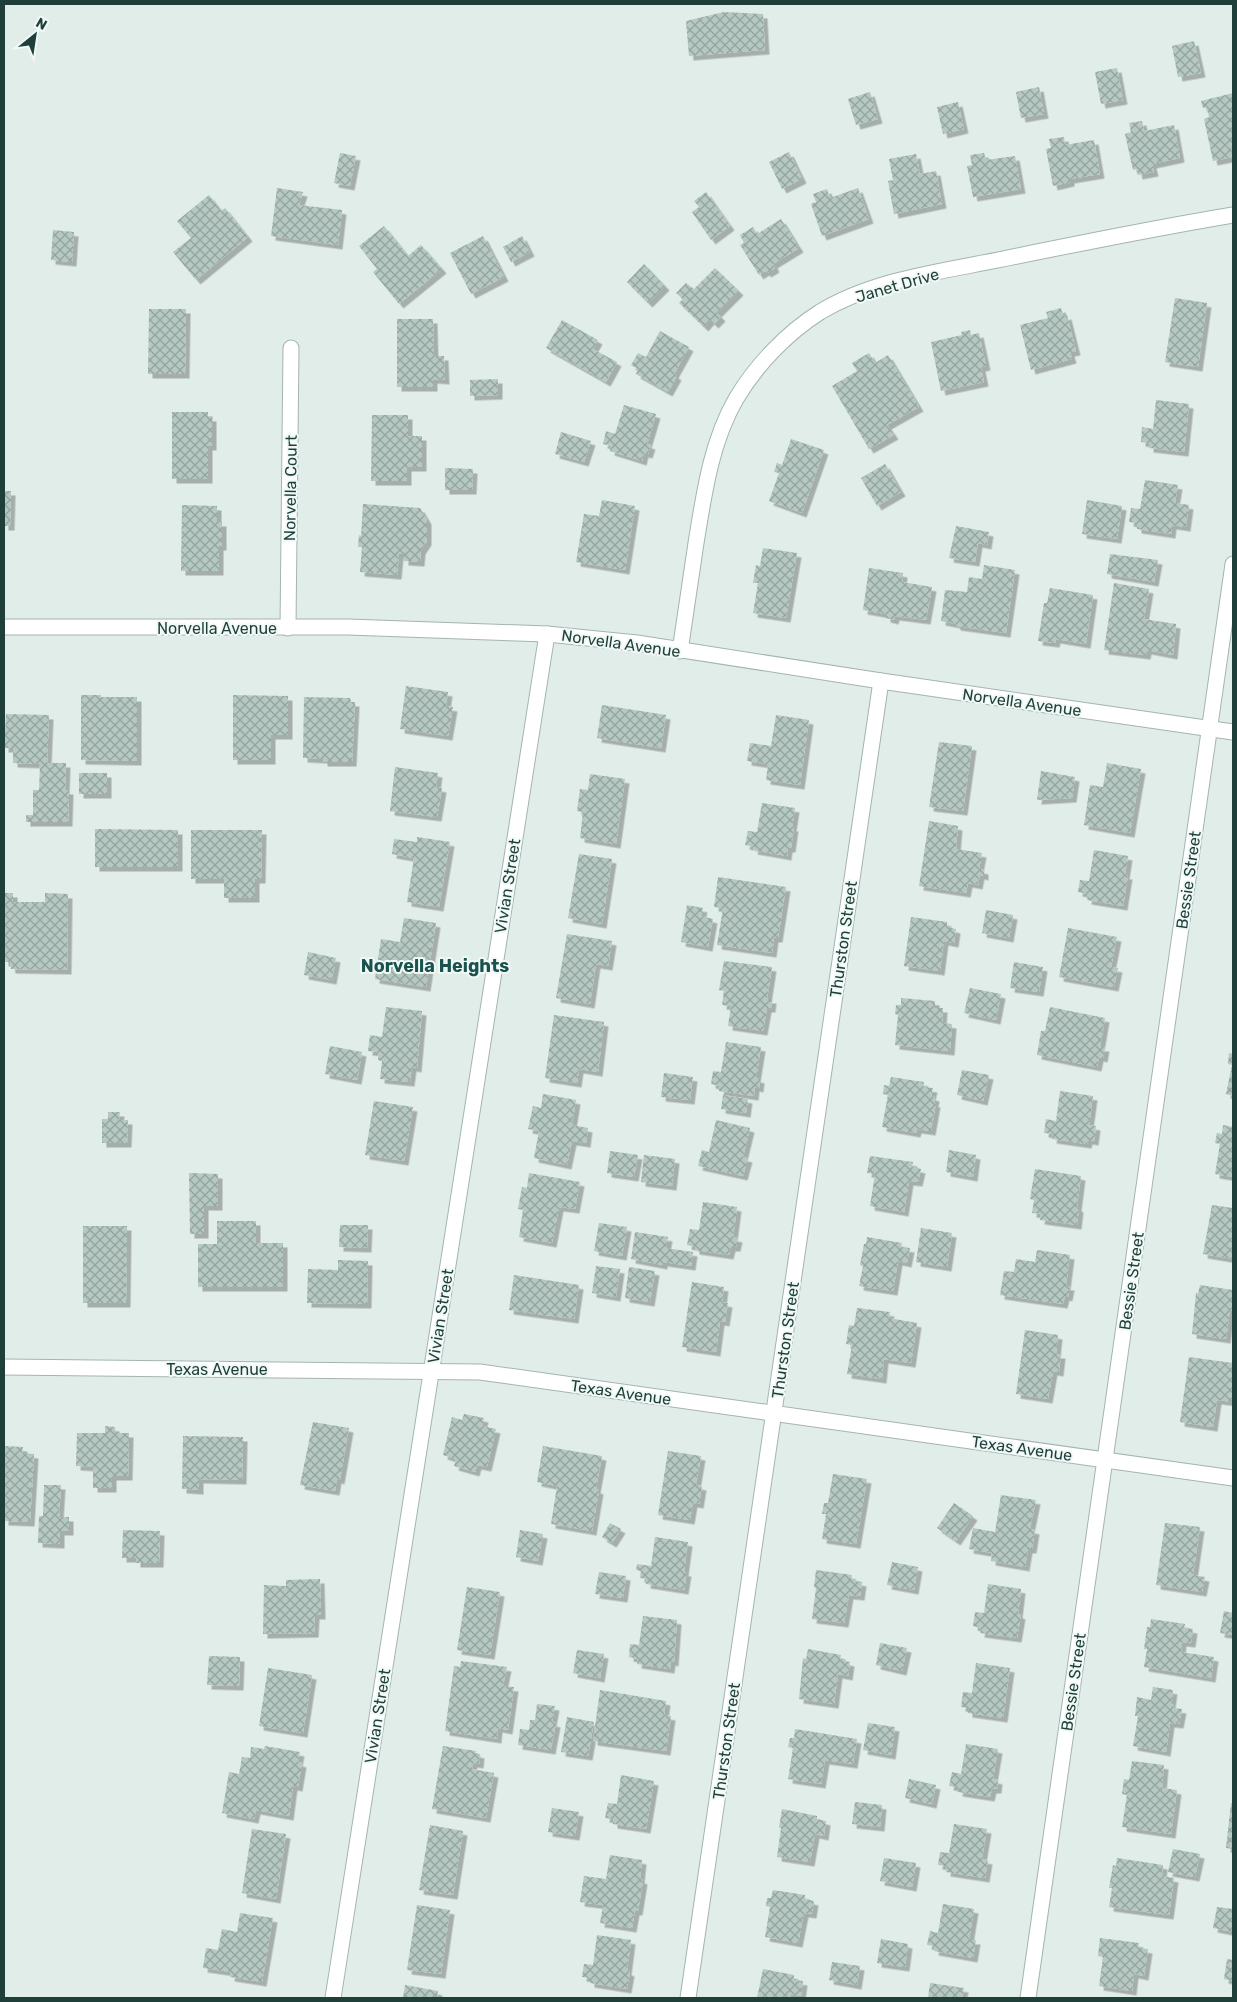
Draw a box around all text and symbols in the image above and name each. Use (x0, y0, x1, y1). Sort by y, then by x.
north arrow (10, 10, 60, 60)
text: N (33, 14, 50, 34)
street label: Janet Drive (853, 264, 941, 306)
street label: Norvella Court (280, 435, 301, 541)
street label: Norvella Avenue (157, 619, 277, 638)
street label: Norvella Avenue (560, 626, 682, 661)
street label: Norvella Avenue (961, 685, 1083, 720)
street label: Bessie Street (1172, 830, 1205, 930)
street label: Vivian Street (491, 837, 524, 935)
street label: Thurston Street (826, 879, 861, 999)
district label: Norvella Heights (361, 955, 509, 977)
street label: Bessie Street (1115, 1231, 1148, 1331)
street label: Vivian Street (424, 1267, 457, 1365)
street label: Thurston Street (768, 1280, 803, 1400)
street label: Texas Avenue (166, 1360, 268, 1379)
street label: Texas Avenue (569, 1376, 673, 1409)
street label: Texas Avenue (970, 1432, 1074, 1465)
street label: Bessie Street (1057, 1632, 1090, 1732)
street label: Vivian Street (361, 1667, 394, 1765)
street label: Thurston Street (709, 1681, 744, 1801)

